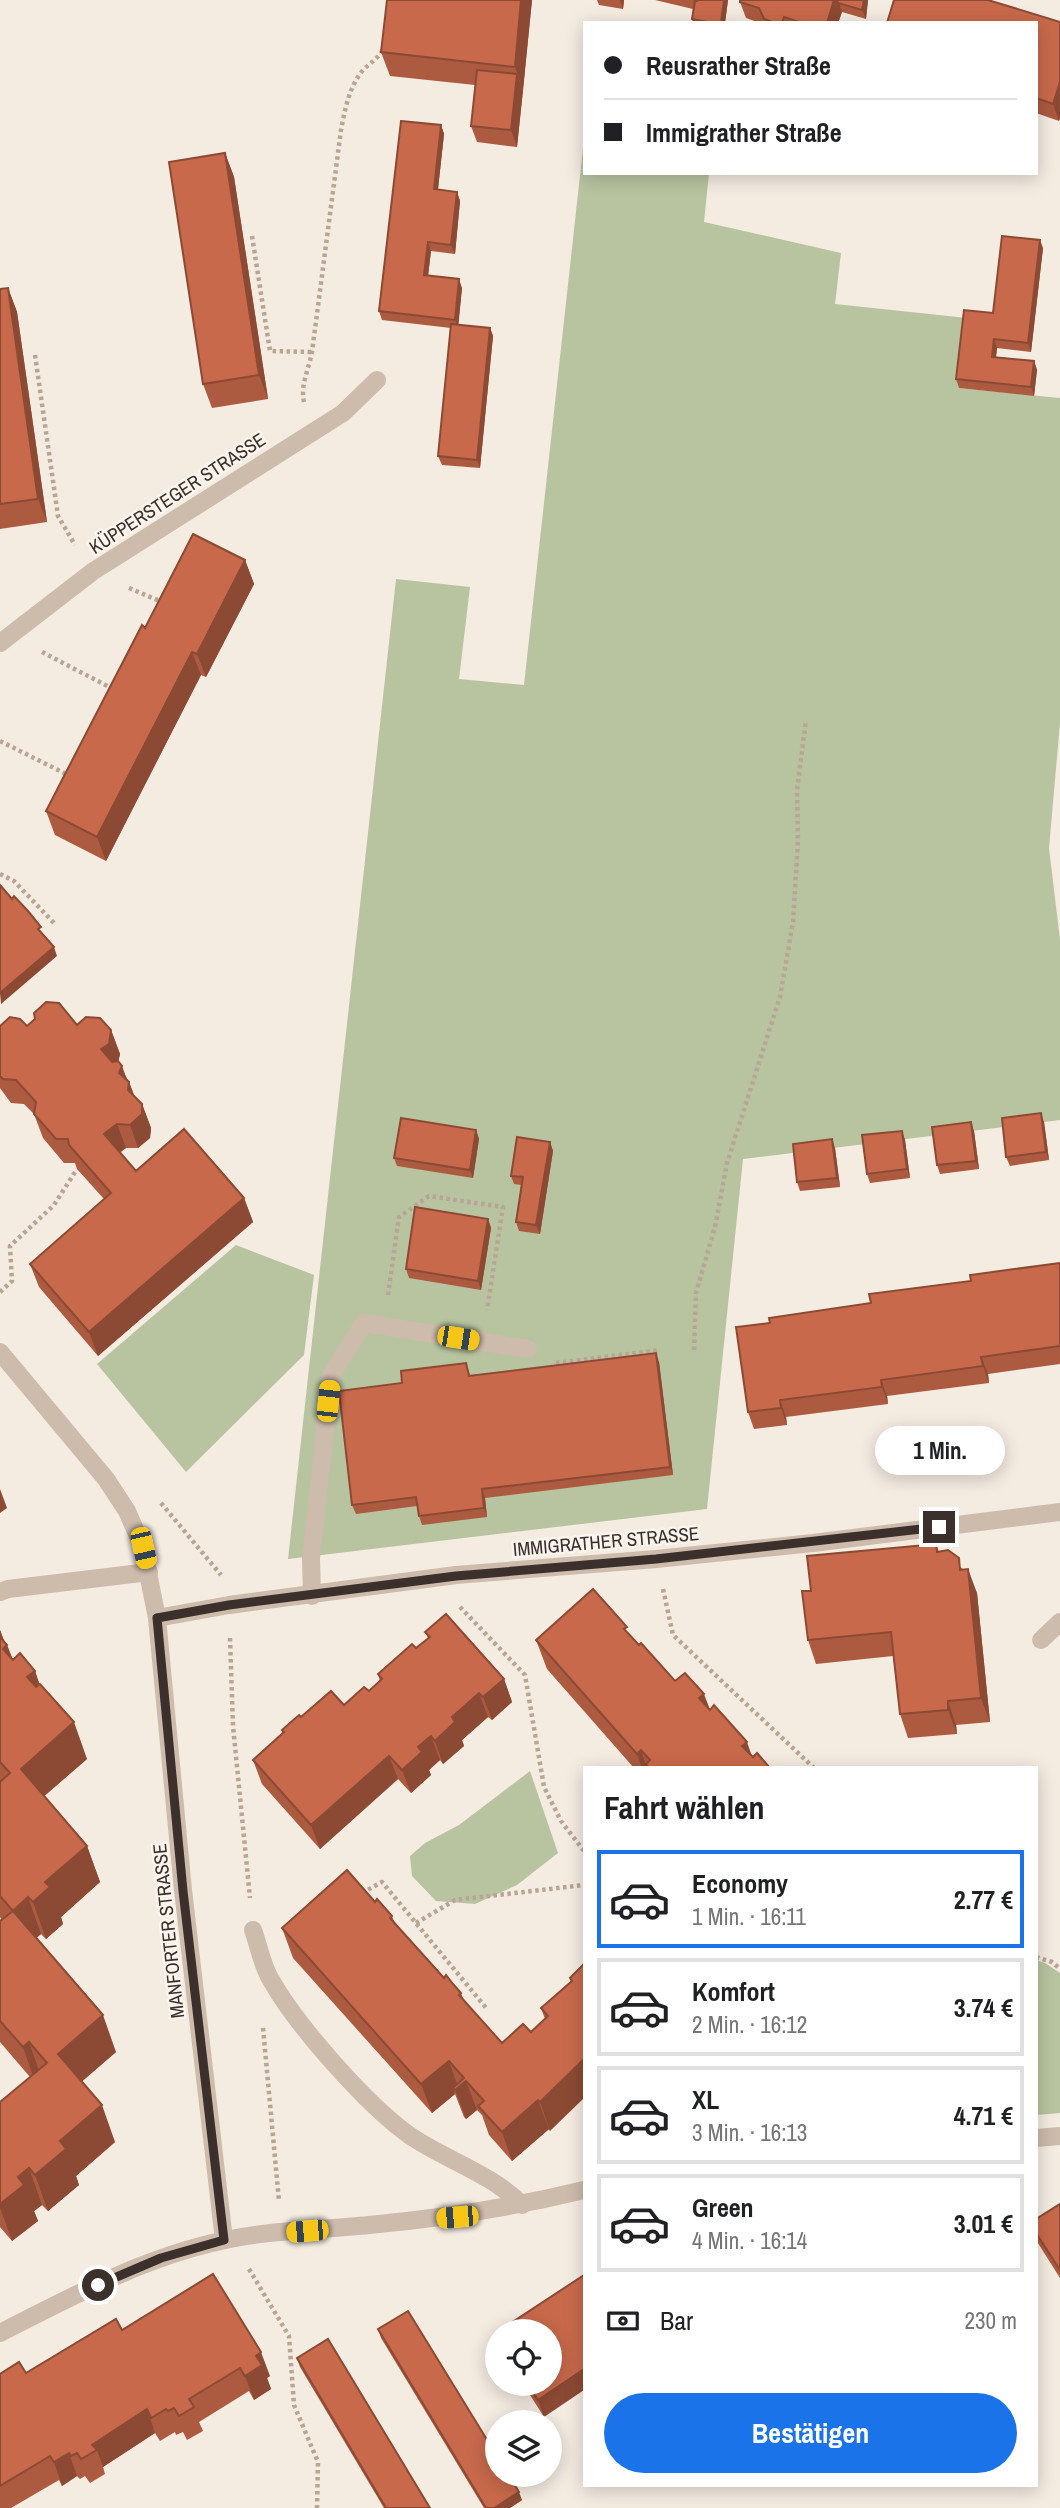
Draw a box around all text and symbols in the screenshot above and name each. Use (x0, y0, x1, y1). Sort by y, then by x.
text: Reusrather Straße (646, 48, 831, 83)
text: Immigrather Straße (646, 115, 842, 150)
street label: KÜPPERSTEGER STRASSE (84, 426, 270, 560)
car (436, 1324, 481, 1352)
car (316, 1379, 341, 1423)
callout: 1 Min. (874, 1426, 1004, 1474)
text: 1 Min. (913, 1435, 967, 1466)
route end (923, 1511, 955, 1543)
street label: IMMIGRATHER STRASSE (512, 1520, 700, 1562)
car (129, 1525, 158, 1571)
text: Fahrt wählen (604, 1786, 765, 1829)
street label: MANFORTER STRASSE (146, 1842, 190, 2020)
text: Economy (692, 1866, 788, 1901)
icon: car (608, 1868, 671, 1931)
text: 2.77 € (954, 1882, 1013, 1917)
text: 1 Min. · 16:11 (692, 1901, 806, 1932)
text: Komfort (692, 1974, 775, 2009)
icon: car (608, 1976, 671, 2039)
text: 3.74 € (954, 1990, 1013, 2025)
text: 2 Min. · 16:12 (692, 2009, 807, 2040)
text: XL (692, 2082, 719, 2117)
icon: car (608, 2084, 671, 2147)
text: 4.71 € (954, 2098, 1013, 2133)
text: 3 Min. · 16:13 (692, 2117, 807, 2148)
text: Green (692, 2190, 754, 2225)
icon: car (608, 2192, 671, 2255)
car (436, 2205, 479, 2229)
text: 3.01 € (954, 2206, 1013, 2241)
car (286, 2219, 329, 2243)
text: 4 Min. · 16:14 (692, 2225, 807, 2256)
route start (82, 2269, 114, 2301)
icon: cash (604, 2302, 642, 2340)
text: Bar (660, 2303, 693, 2338)
text: 230 m (965, 2305, 1017, 2336)
map controls (485, 2319, 562, 2487)
button: locate (485, 2319, 562, 2396)
button: Bestätigen (604, 2393, 1017, 2473)
button: layers (485, 2410, 562, 2487)

